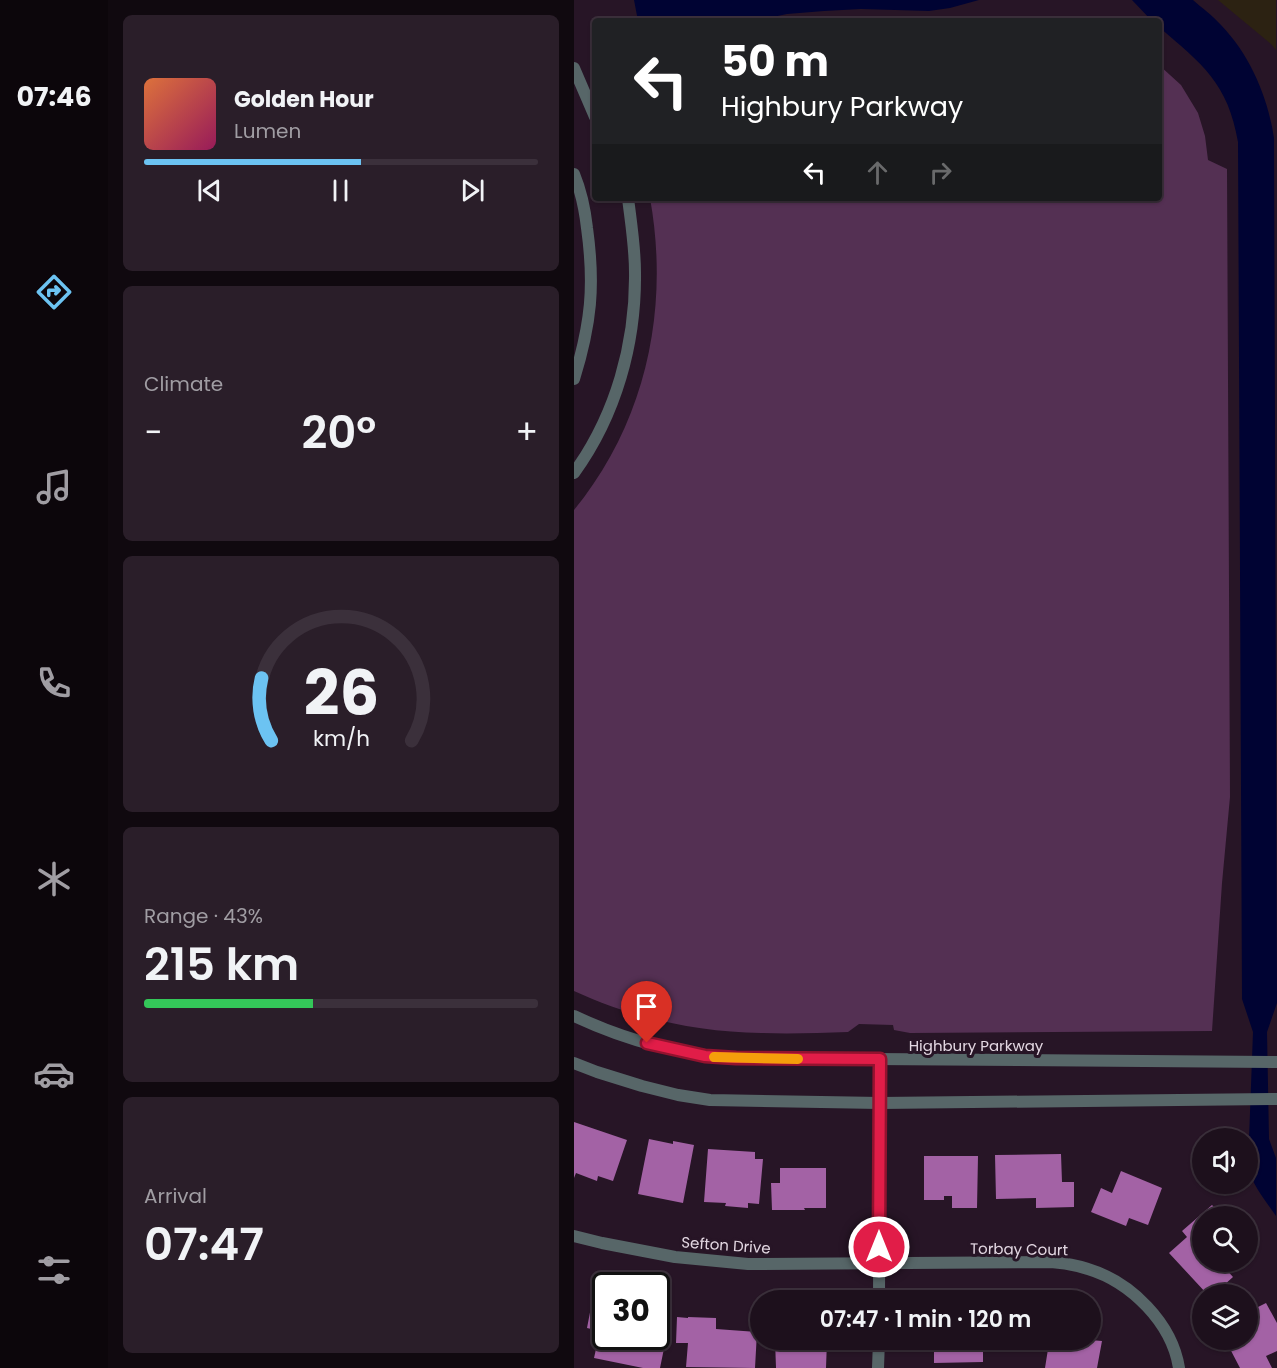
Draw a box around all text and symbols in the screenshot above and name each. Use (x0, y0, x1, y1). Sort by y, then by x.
text: 50 m (721, 32, 829, 91)
icon: left (622, 42, 700, 120)
text: 07:46 (16, 78, 92, 115)
text: Golden Hour (234, 84, 374, 115)
text: Highbury Parkway (721, 88, 963, 125)
text: Lumen (234, 117, 301, 145)
icon: left (798, 156, 831, 189)
icon: ahead (861, 156, 894, 189)
icon: right (924, 156, 957, 189)
icon: previous (193, 174, 226, 207)
icon: pause (324, 174, 357, 207)
icon: next (456, 174, 489, 207)
icon: directions (33, 271, 75, 313)
text: Climate (144, 370, 223, 398)
text: 20° (301, 401, 376, 464)
text: − (144, 409, 162, 456)
text: + (515, 409, 538, 456)
icon: music (33, 466, 75, 508)
text: 26 (303, 649, 379, 737)
icon: phone (33, 662, 75, 704)
text: km/h (312, 723, 370, 754)
icon: climate (33, 858, 75, 900)
text: Range · 43% (144, 902, 263, 930)
text: 215 km (144, 933, 299, 996)
pin (621, 981, 672, 1043)
icon: arrive (630, 990, 663, 1023)
street label: Highbury Parkway (909, 1035, 1044, 1056)
icon: car (33, 1053, 75, 1095)
map controls (1192, 1128, 1258, 1350)
button: sound (1192, 1128, 1258, 1194)
text: Arrival (144, 1182, 207, 1210)
button: search (1192, 1206, 1258, 1272)
text: 07:47 (144, 1213, 264, 1276)
position arrow (847, 1215, 911, 1279)
street label: Sefton Drive (681, 1231, 771, 1259)
street label: Torbay Court (970, 1238, 1068, 1260)
icon: filters (33, 1249, 75, 1291)
speed limit sign: 30 (592, 1272, 670, 1350)
button: layers (1192, 1284, 1258, 1350)
text: 07:47 · 1 min · 120 m (820, 1304, 1031, 1335)

